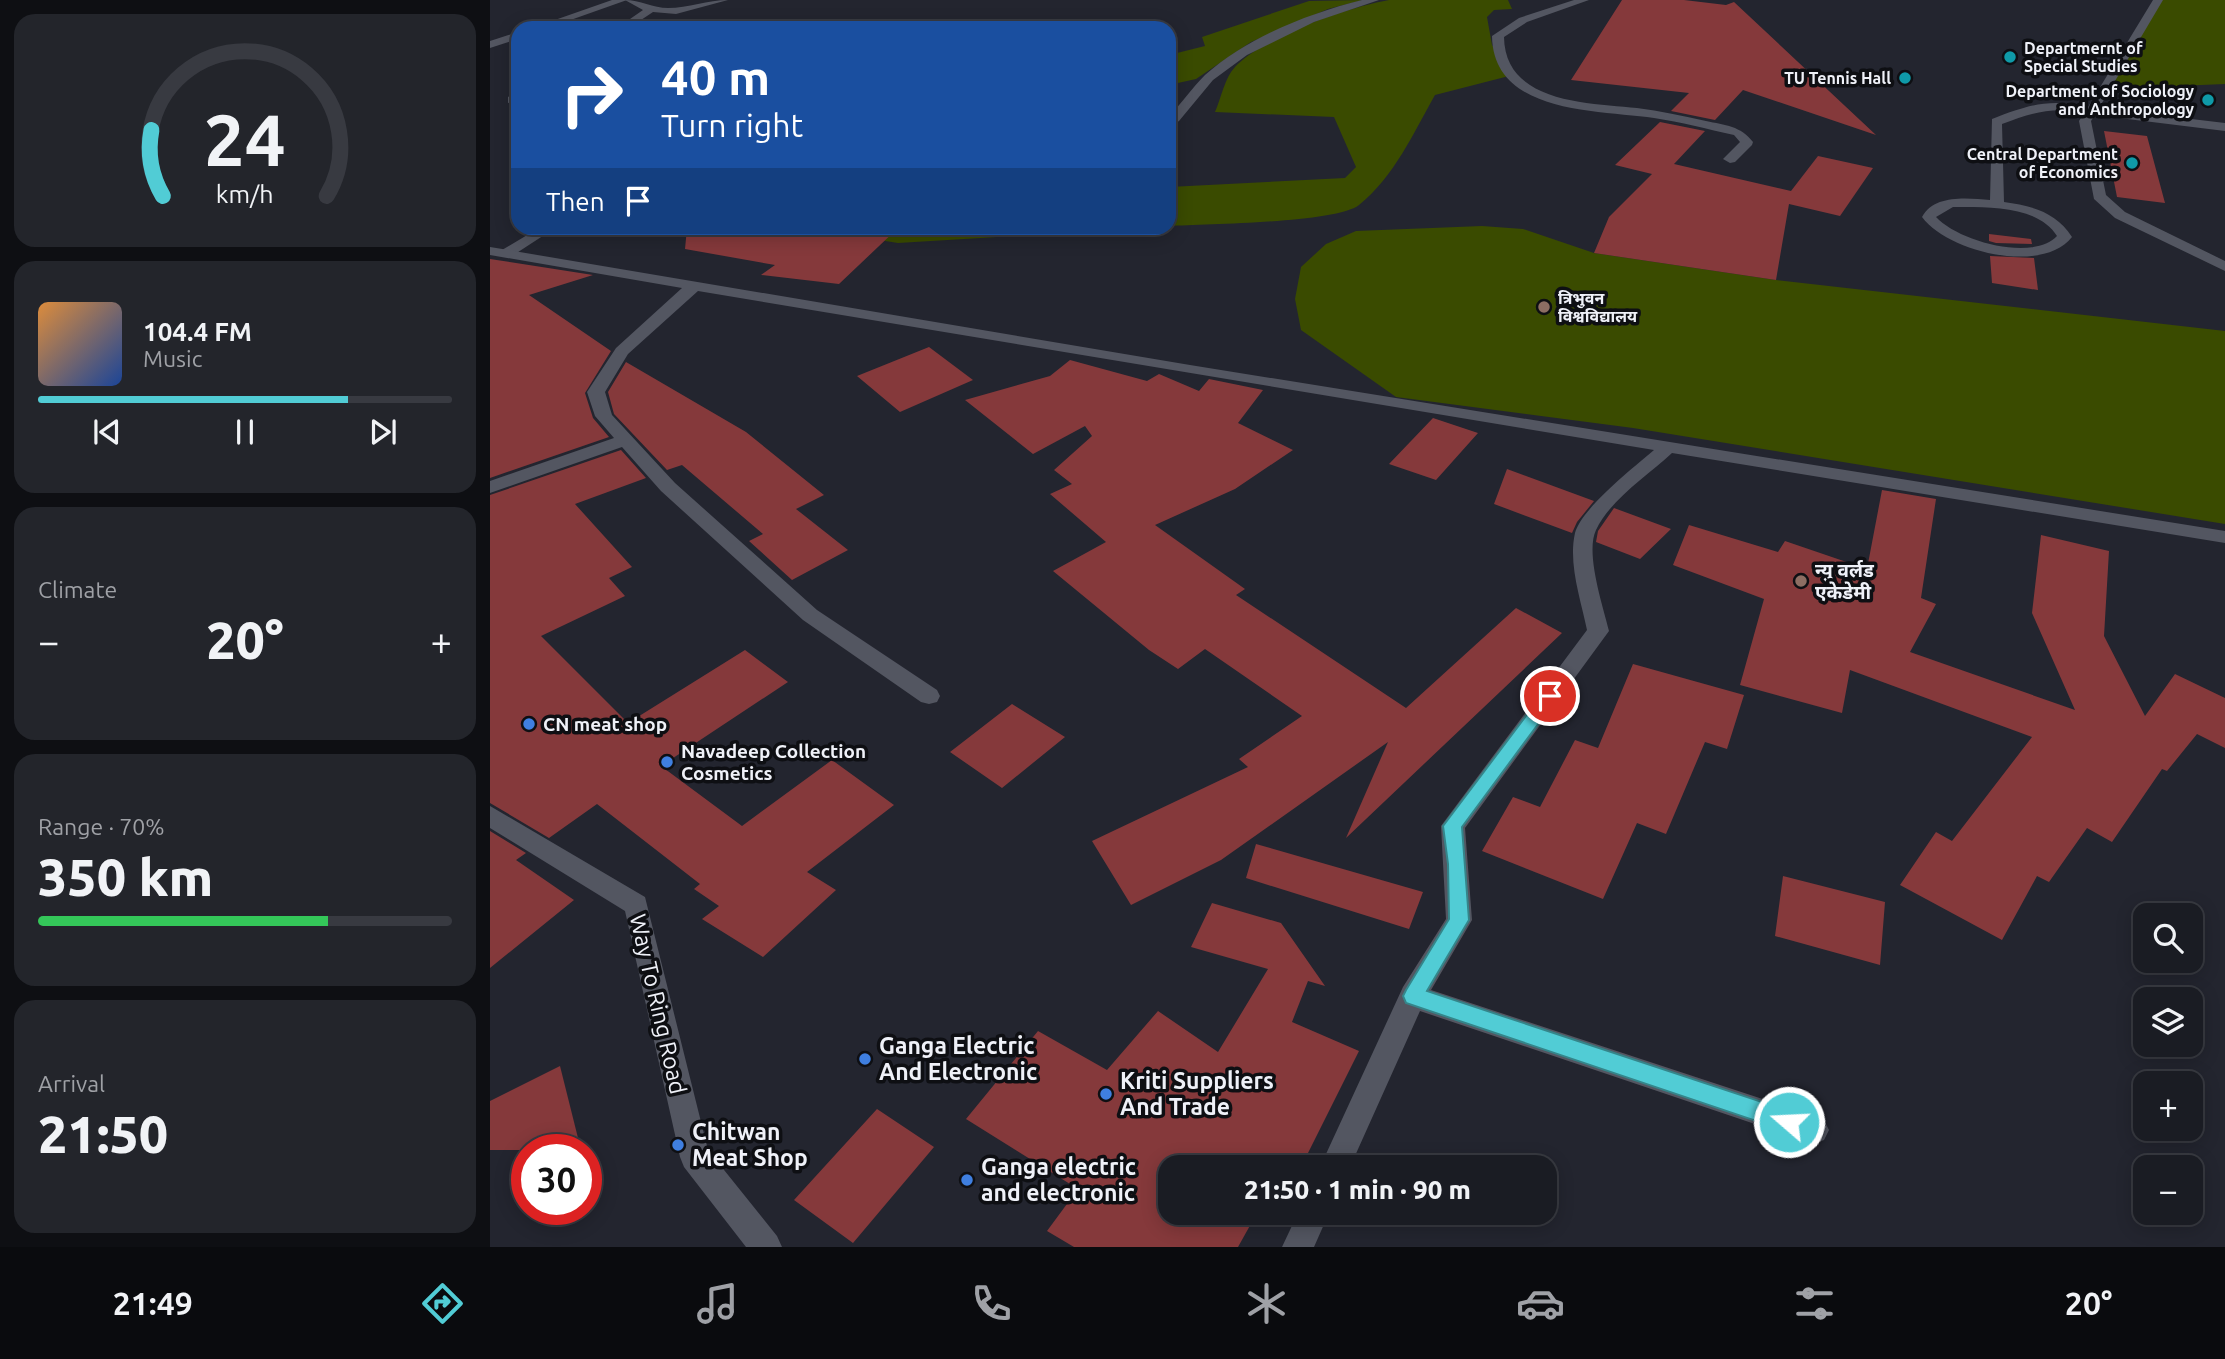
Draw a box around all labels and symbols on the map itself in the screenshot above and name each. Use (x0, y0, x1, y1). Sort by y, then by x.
place label: Departmernt of Special Studies (2024, 39, 2143, 75)
marker: Departmernt of Special Studies (2002, 49, 2018, 65)
place label: TU Tennis Hall (1784, 69, 1891, 87)
marker: TU Tennis Hall (1897, 70, 1913, 86)
place label: Department of Sociology and Anthropology (2005, 82, 2194, 118)
marker: Department of Sociology and Anthropology (2200, 92, 2216, 108)
place label: Central Department of Economics (1967, 145, 2118, 181)
marker: Central Department of Economics (2124, 155, 2140, 171)
place label: त्रिभुवन विश्वविद्यालय (1558, 289, 1638, 325)
marker: त्रिभुवन विश्वविद्यालय (1536, 299, 1552, 315)
place label: न्यु वर्लड एकेडेमी (1815, 559, 1875, 603)
marker: न्यु वर्लड एकेडेमी (1793, 573, 1809, 589)
pin (1520, 666, 1580, 726)
place label: CN meat shop (543, 713, 667, 735)
marker: CN meat shop (521, 716, 537, 732)
place label: Navadeep Collection Cosmetics (681, 740, 866, 784)
marker: Navadeep Collection Cosmetics (659, 754, 675, 770)
street label: Way To Ring Road (626, 911, 691, 1096)
place label: Ganga Electric And Electronic (879, 1033, 1037, 1084)
marker: Ganga Electric And Electronic (857, 1051, 873, 1067)
place label: Kriti Suppliers And Trade (1120, 1068, 1274, 1119)
position arrow (1752, 1085, 1826, 1159)
marker: Kriti Suppliers And Trade (1098, 1086, 1114, 1102)
place label: Chitwan Meat Shop (692, 1119, 808, 1170)
speed limit sign: 30 (511, 1134, 602, 1225)
marker: Chitwan Meat Shop (670, 1137, 686, 1153)
place label: Ganga electric and electronic (981, 1154, 1136, 1205)
marker: Ganga electric and electronic (959, 1172, 975, 1188)

